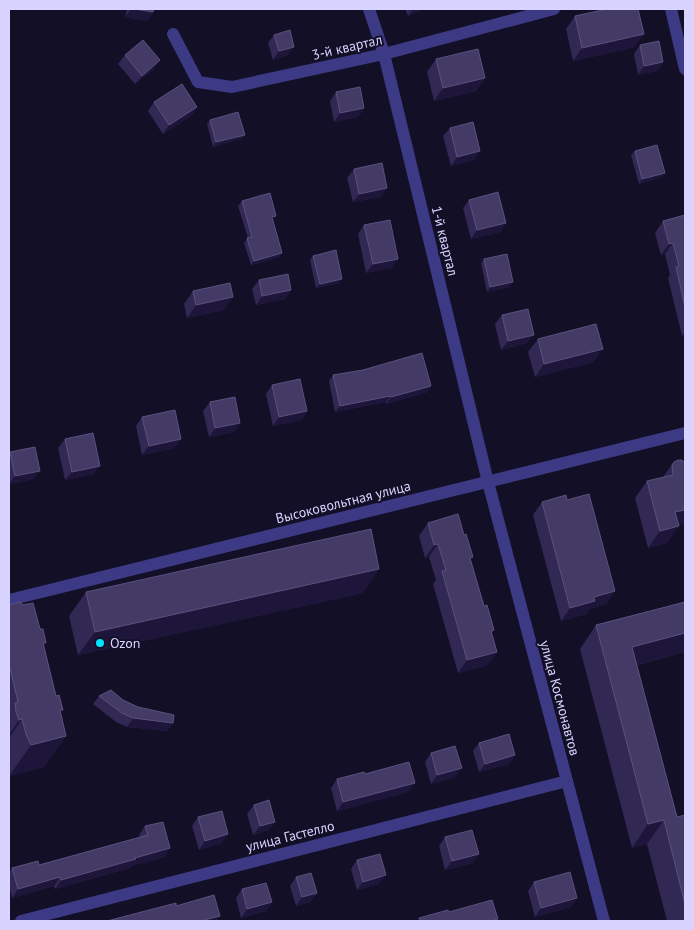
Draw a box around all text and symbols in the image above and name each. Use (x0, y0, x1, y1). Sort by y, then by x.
street label: 3-й квартал (310, 30, 384, 64)
street label: 1-й квартал (428, 204, 462, 278)
street label: Высоковольтная улица (274, 477, 412, 527)
place label: Ozon (110, 634, 140, 652)
marker: Ozon (94, 637, 106, 649)
street label: улица Космонавтов (536, 638, 584, 758)
street label: улица Гастелло (244, 816, 336, 856)

